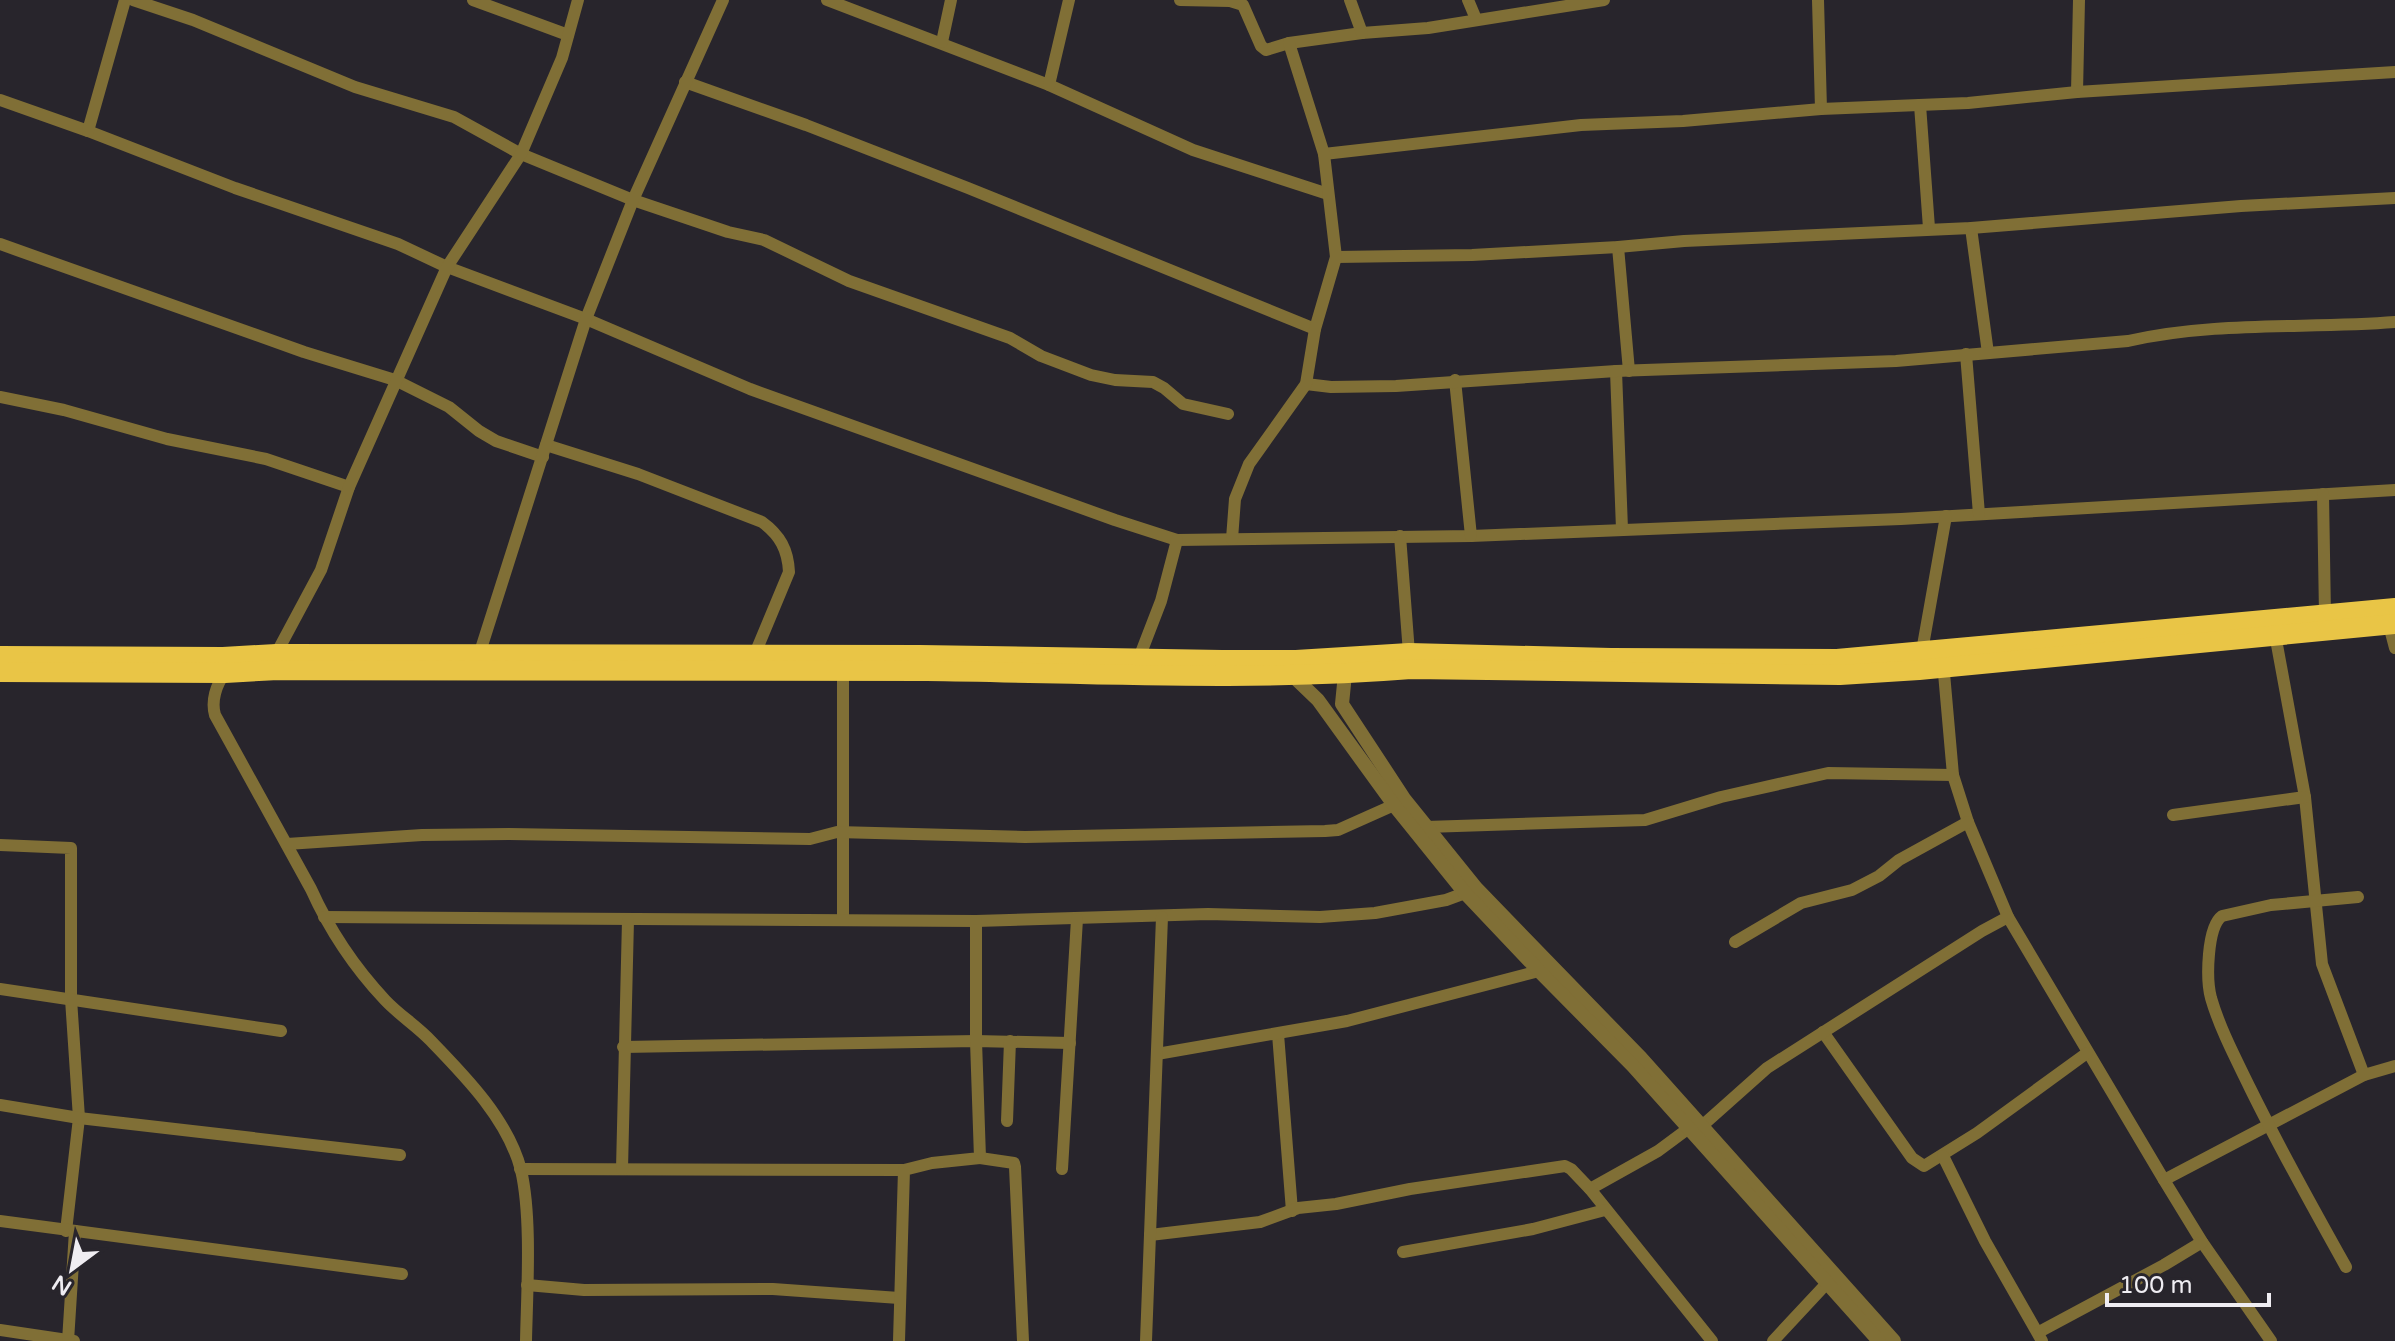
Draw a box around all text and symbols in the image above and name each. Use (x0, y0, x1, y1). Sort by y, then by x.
north arrow (32, 1229, 112, 1309)
scale bar (2107, 1257, 2269, 1307)
text: N (48, 1269, 76, 1301)
text: 100 m (2119, 1271, 2193, 1300)

